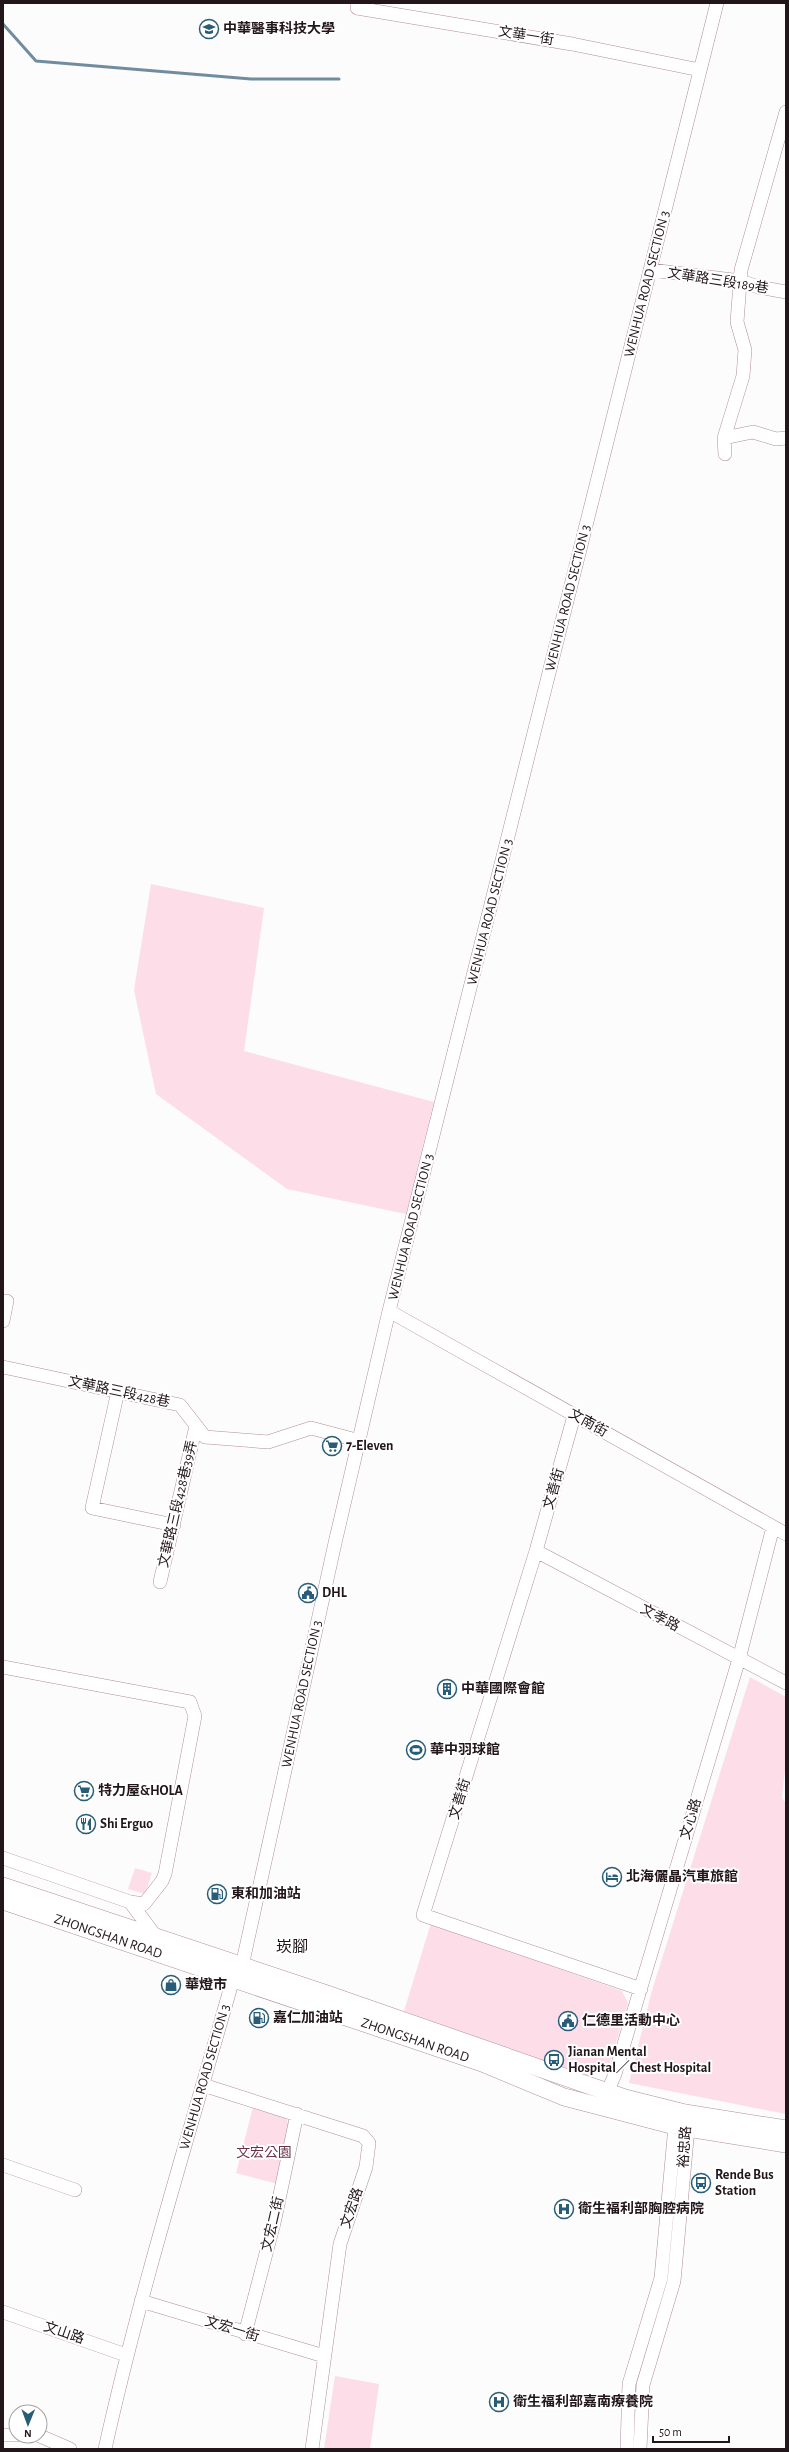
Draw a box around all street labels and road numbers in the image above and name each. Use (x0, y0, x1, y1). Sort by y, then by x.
street label: 文華一街 (497, 24, 555, 47)
street label: WENHUA ROAD SECTION 3 (622, 209, 672, 359)
street label: 文華路三段189巷 (667, 265, 770, 296)
street label: WENHUA ROAD SECTION 3 (543, 523, 593, 673)
street label: WENHUA ROAD SECTION 3 (465, 837, 515, 987)
street label: WENHUA ROAD SECTION 3 (386, 1152, 436, 1302)
street label: 文華路三段428巷 (67, 1373, 171, 1410)
street label: 文南街 (566, 1406, 610, 1439)
street label: 文華路三段428巷39弄 (156, 1439, 199, 1569)
street label: 文善街 (541, 1467, 567, 1511)
street label: 文孝路 (638, 1601, 682, 1634)
street label: WENHUA ROAD SECTION 3 (280, 1619, 325, 1769)
street label: 文善街 (446, 1777, 473, 1821)
street label: 文心路 (677, 1797, 704, 1841)
street label: ZHONGSHAN ROAD (52, 1912, 164, 1961)
street label: WENHUA ROAD SECTION 3 (178, 2003, 233, 2151)
street label: ZHONGSHAN ROAD (359, 2016, 471, 2065)
street label: 裕忠路 (676, 2125, 693, 2168)
street label: 文宏路 (338, 2186, 365, 2230)
street label: 文宏二街 (259, 2195, 286, 2253)
street label: 文宏一街 (203, 2313, 261, 2344)
street label: 文山路 (42, 2319, 86, 2346)

